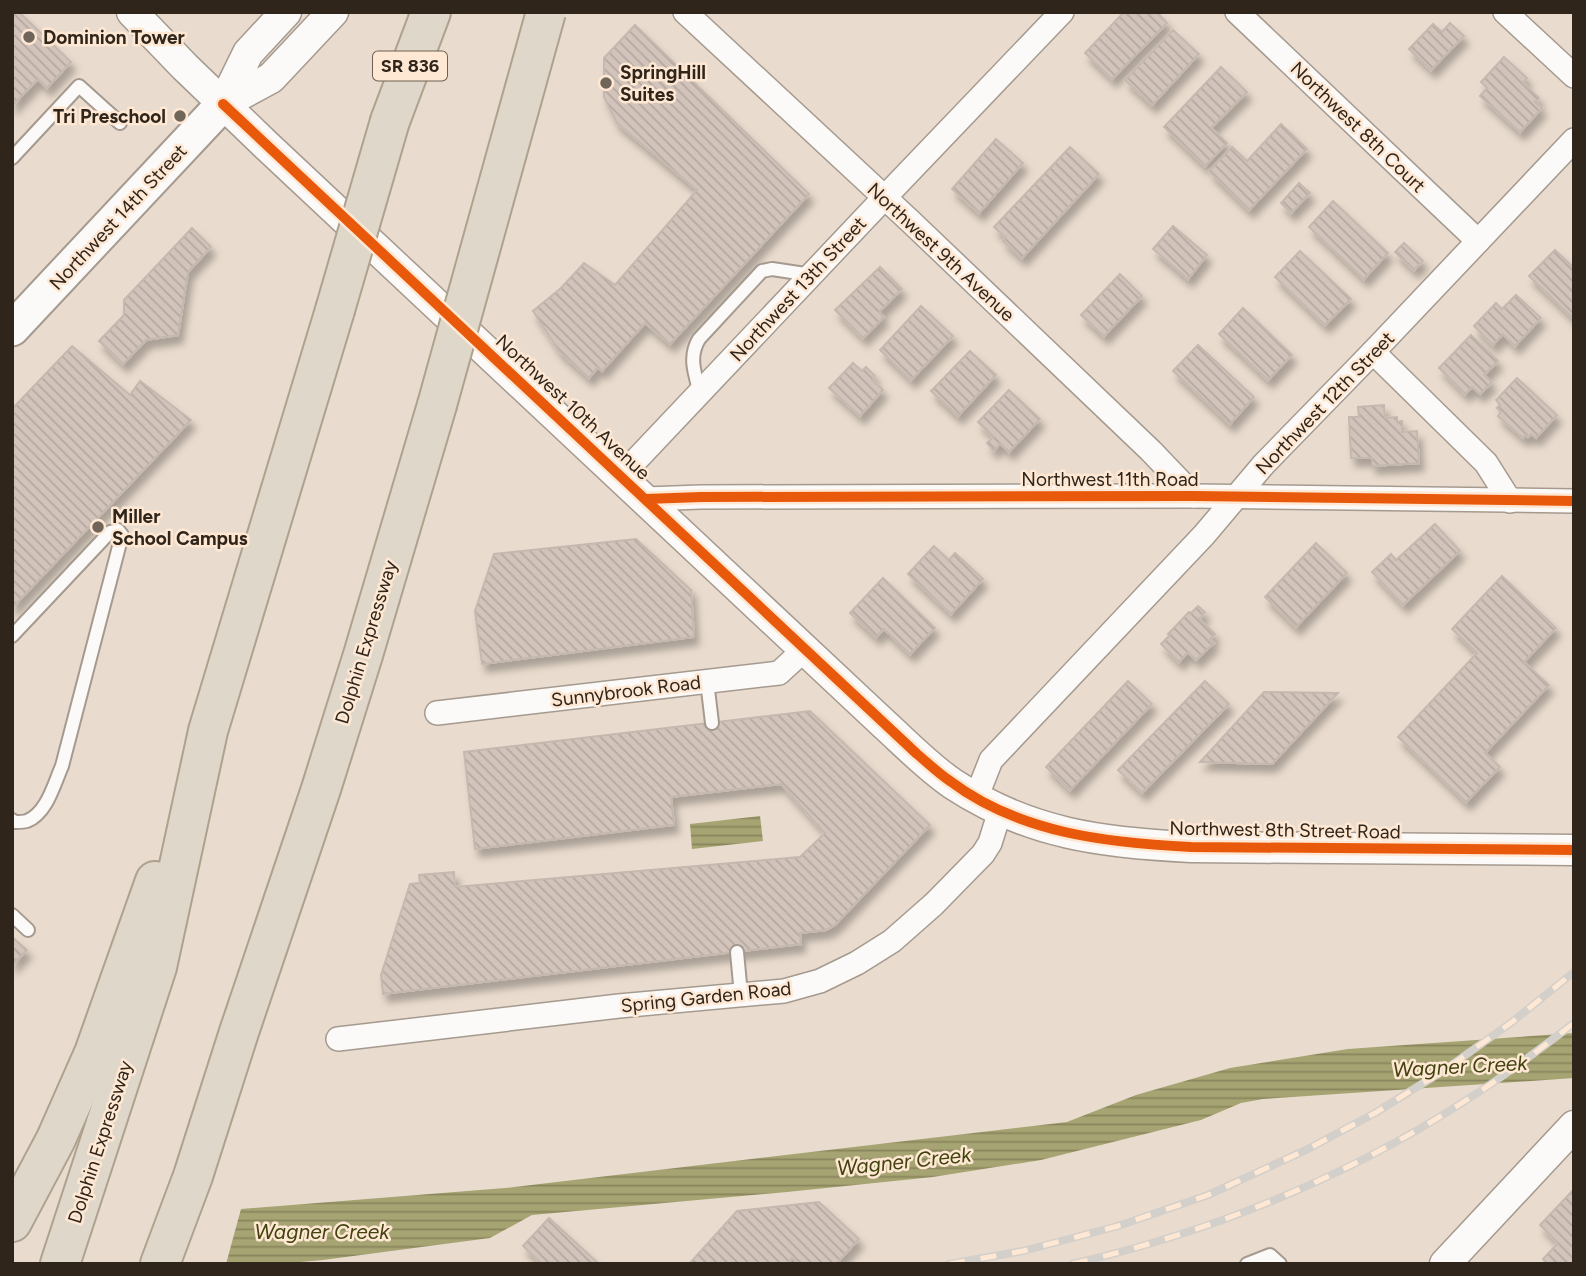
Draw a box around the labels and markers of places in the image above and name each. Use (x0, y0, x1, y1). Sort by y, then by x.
place label: Dominion Tower (43, 26, 185, 49)
marker: Dominion Tower (21, 29, 37, 45)
place label: SpringHill Suites (620, 61, 706, 106)
marker: SpringHill Suites (598, 75, 614, 91)
place label: Tri Preschool (53, 105, 166, 128)
marker: Tri Preschool (172, 108, 188, 124)
place label: Miller School Campus (112, 505, 248, 550)
marker: Miller School Campus (90, 519, 106, 535)

